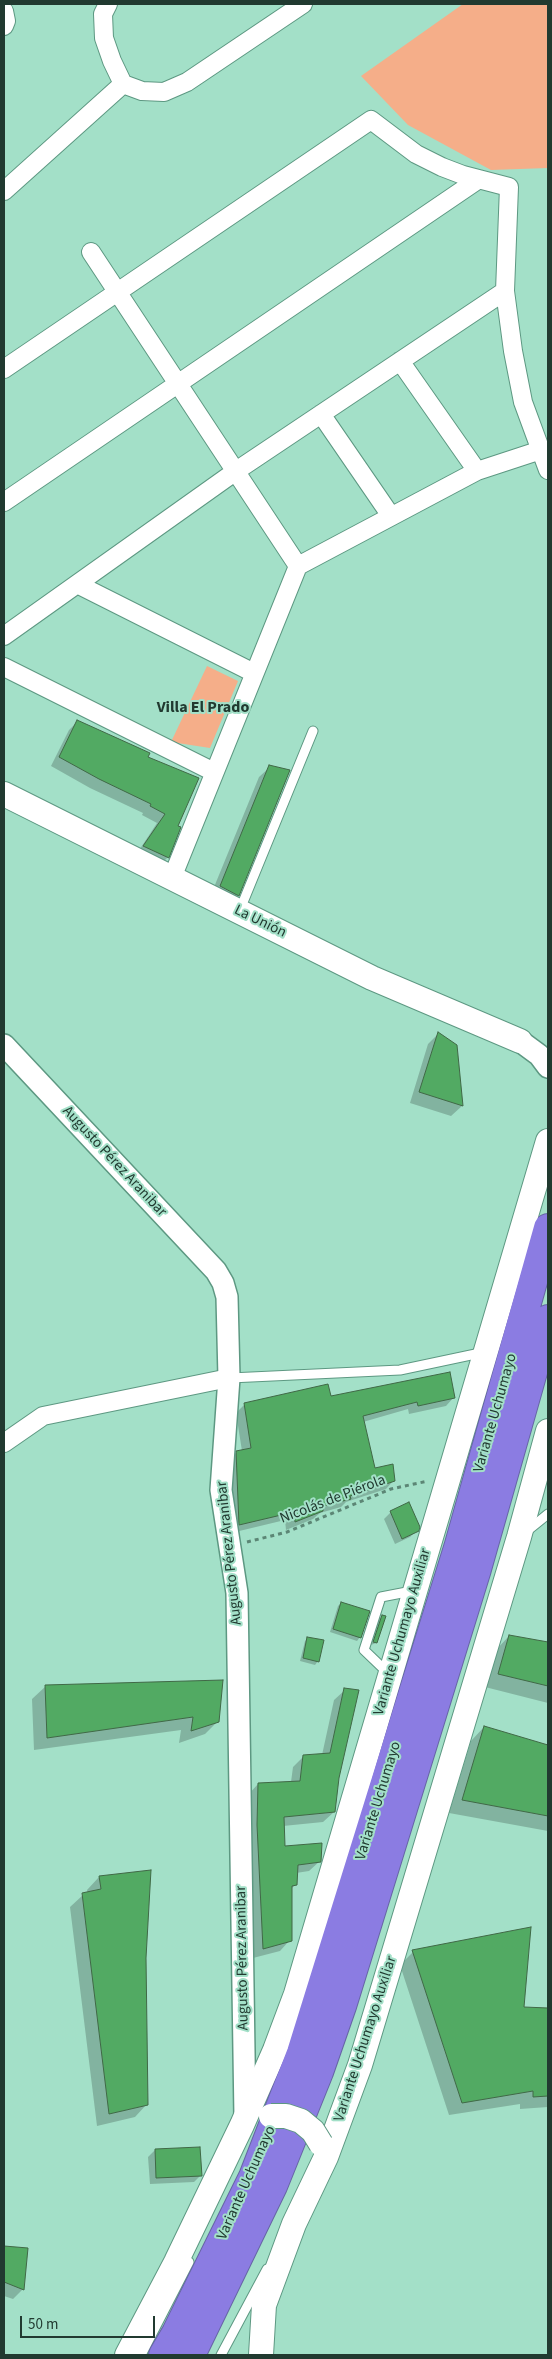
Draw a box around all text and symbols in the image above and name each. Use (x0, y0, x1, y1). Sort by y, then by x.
district label: Villa El Prado (157, 698, 249, 718)
street label: La Unión (231, 902, 289, 942)
street label: Augusto Pérez Aranibar (58, 1103, 170, 1221)
street label: Variante Uchumayo (470, 1351, 522, 1475)
street label: Nicolás de Piérola (278, 1472, 388, 1528)
street label: Augusto Pérez Aranibar (213, 1480, 247, 1626)
street label: Variante Uchumayo Auxiliar (371, 1547, 435, 1717)
street label: Variante Uchumayo (352, 1740, 406, 1862)
street label: Augusto Pérez Aranibar (233, 1886, 253, 2030)
street label: Variante Uchumayo Auxiliar (331, 1954, 401, 2124)
street label: Variante Uchumayo (214, 2123, 280, 2243)
scale bar (22, 2306, 158, 2338)
text: 50 m (28, 2314, 58, 2335)

